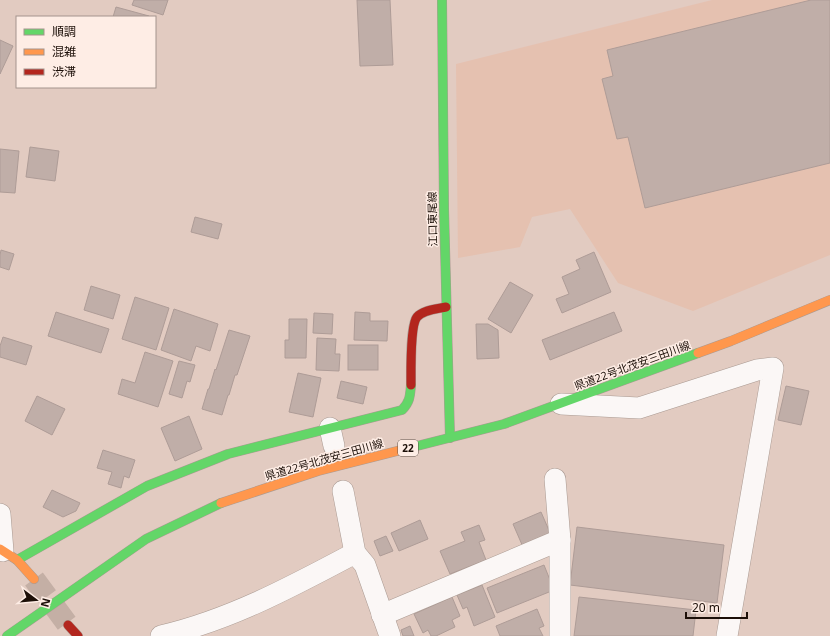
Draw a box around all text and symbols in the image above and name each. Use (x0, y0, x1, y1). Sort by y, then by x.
legend (16, 16, 156, 88)
text: 順調 (52, 23, 76, 40)
text: 混雑 (52, 43, 76, 60)
text: 渋滞 (52, 63, 76, 80)
street label: 江口東尾線 (424, 191, 440, 247)
street label: 県道22号北茂安三田川線 (572, 337, 692, 393)
street label: 県道22号北茂安三田川線 (263, 435, 385, 483)
road number: 22 (398, 440, 418, 456)
north arrow (16, 580, 56, 620)
scale bar (686, 594, 747, 620)
text: N (38, 597, 55, 609)
text: 20 m (692, 599, 720, 616)

